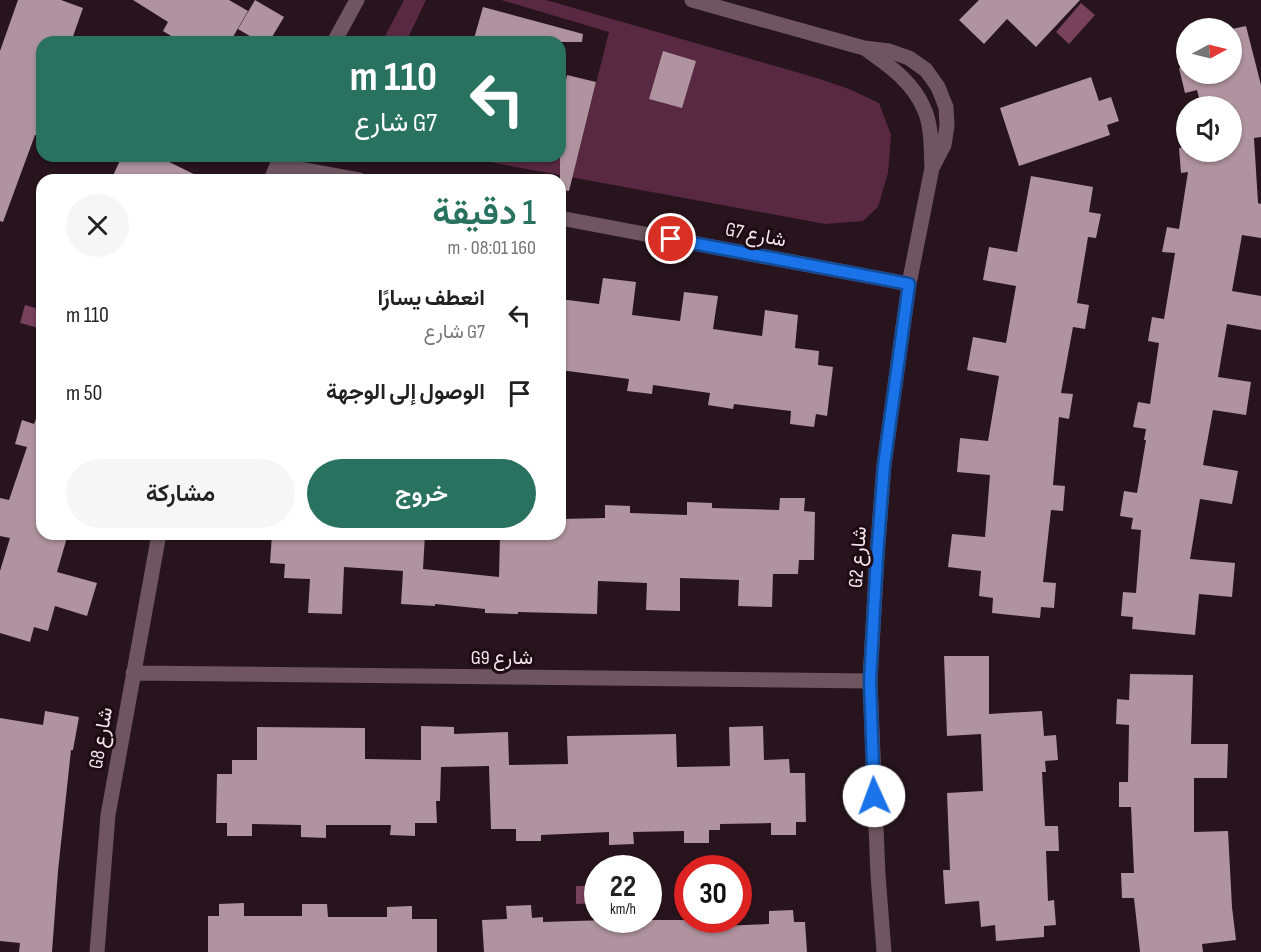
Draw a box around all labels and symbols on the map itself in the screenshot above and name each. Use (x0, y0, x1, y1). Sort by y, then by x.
north arrow (1176, 18, 1242, 84)
pin (645, 213, 696, 264)
street label: G7 شارع (723, 217, 788, 254)
street label: G2 شارع (844, 525, 873, 589)
street label: G9 شارع (471, 646, 533, 671)
street label: G8 شارع (84, 705, 119, 771)
position arrow (842, 764, 906, 828)
speed limit sign: 30 (674, 855, 752, 933)

